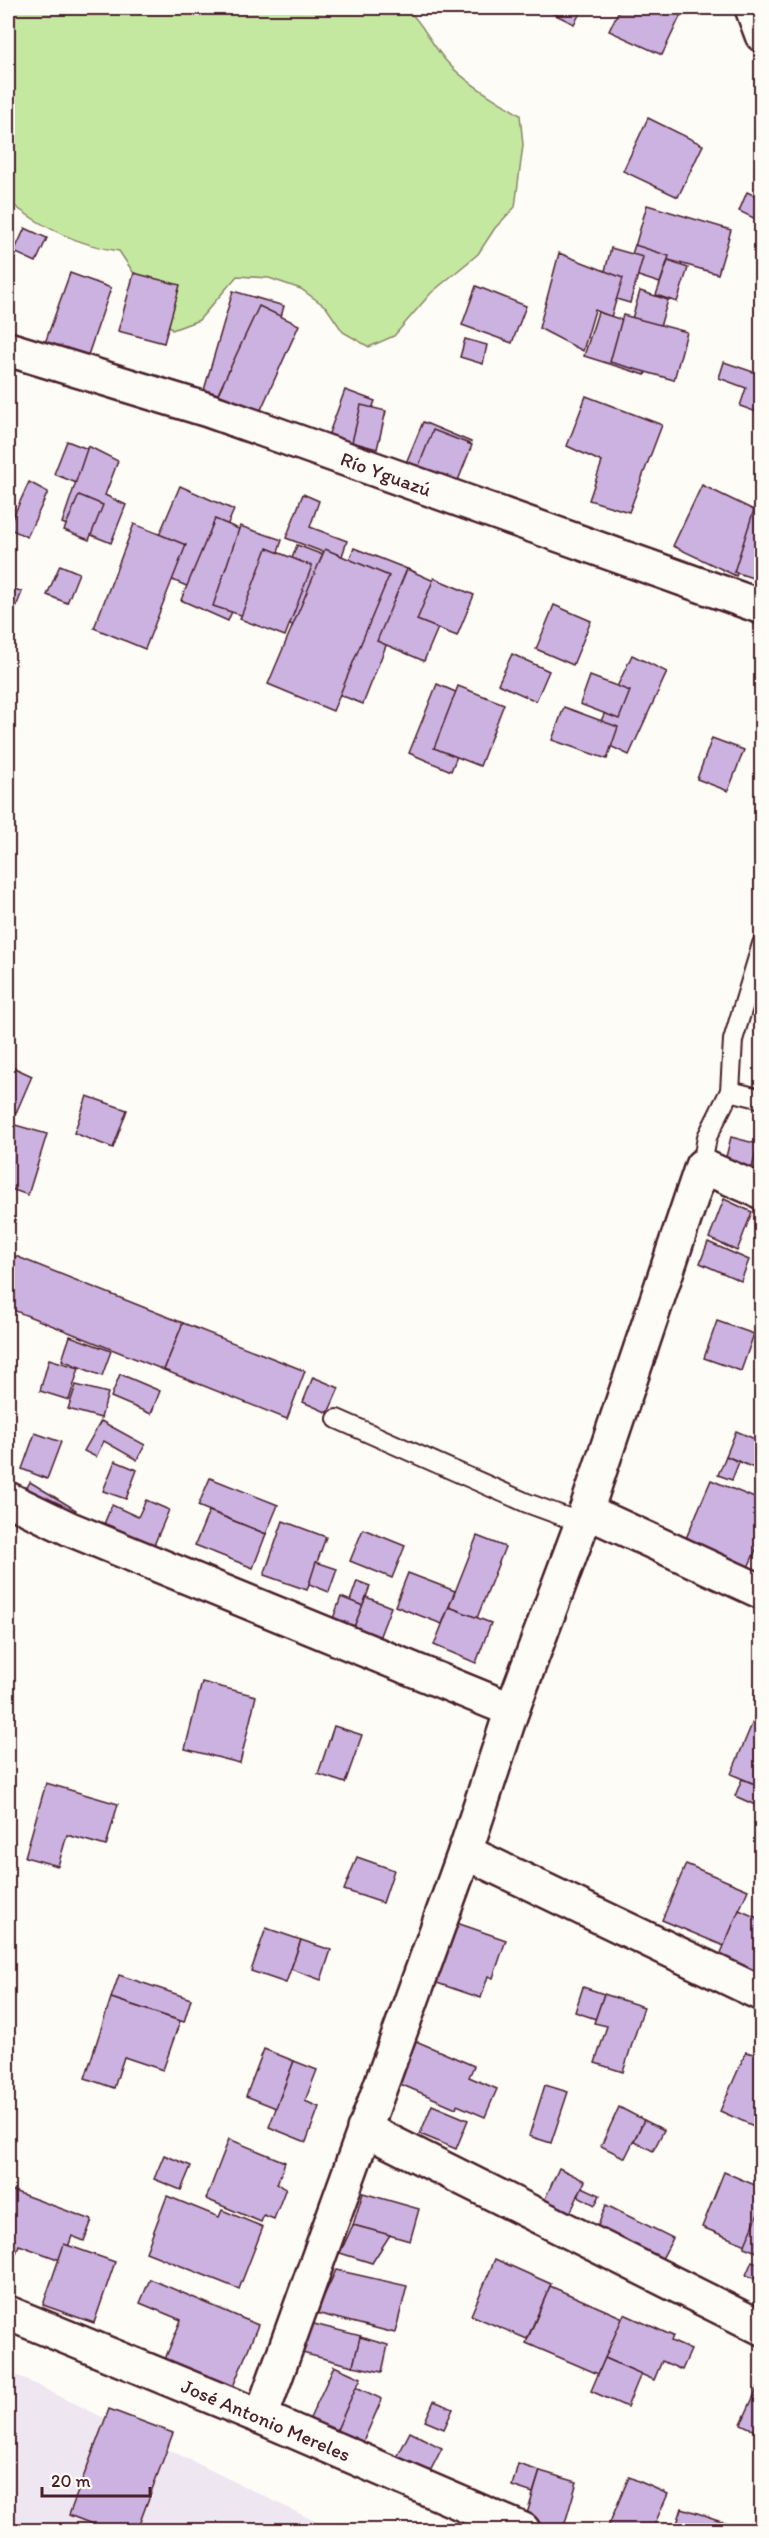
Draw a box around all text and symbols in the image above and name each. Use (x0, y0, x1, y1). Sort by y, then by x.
street label: Río Yguazú (337, 446, 435, 502)
street label: José Antonio Mereles (178, 2374, 354, 2467)
scale bar (42, 2460, 150, 2498)
text: 20 m (51, 2470, 91, 2492)

